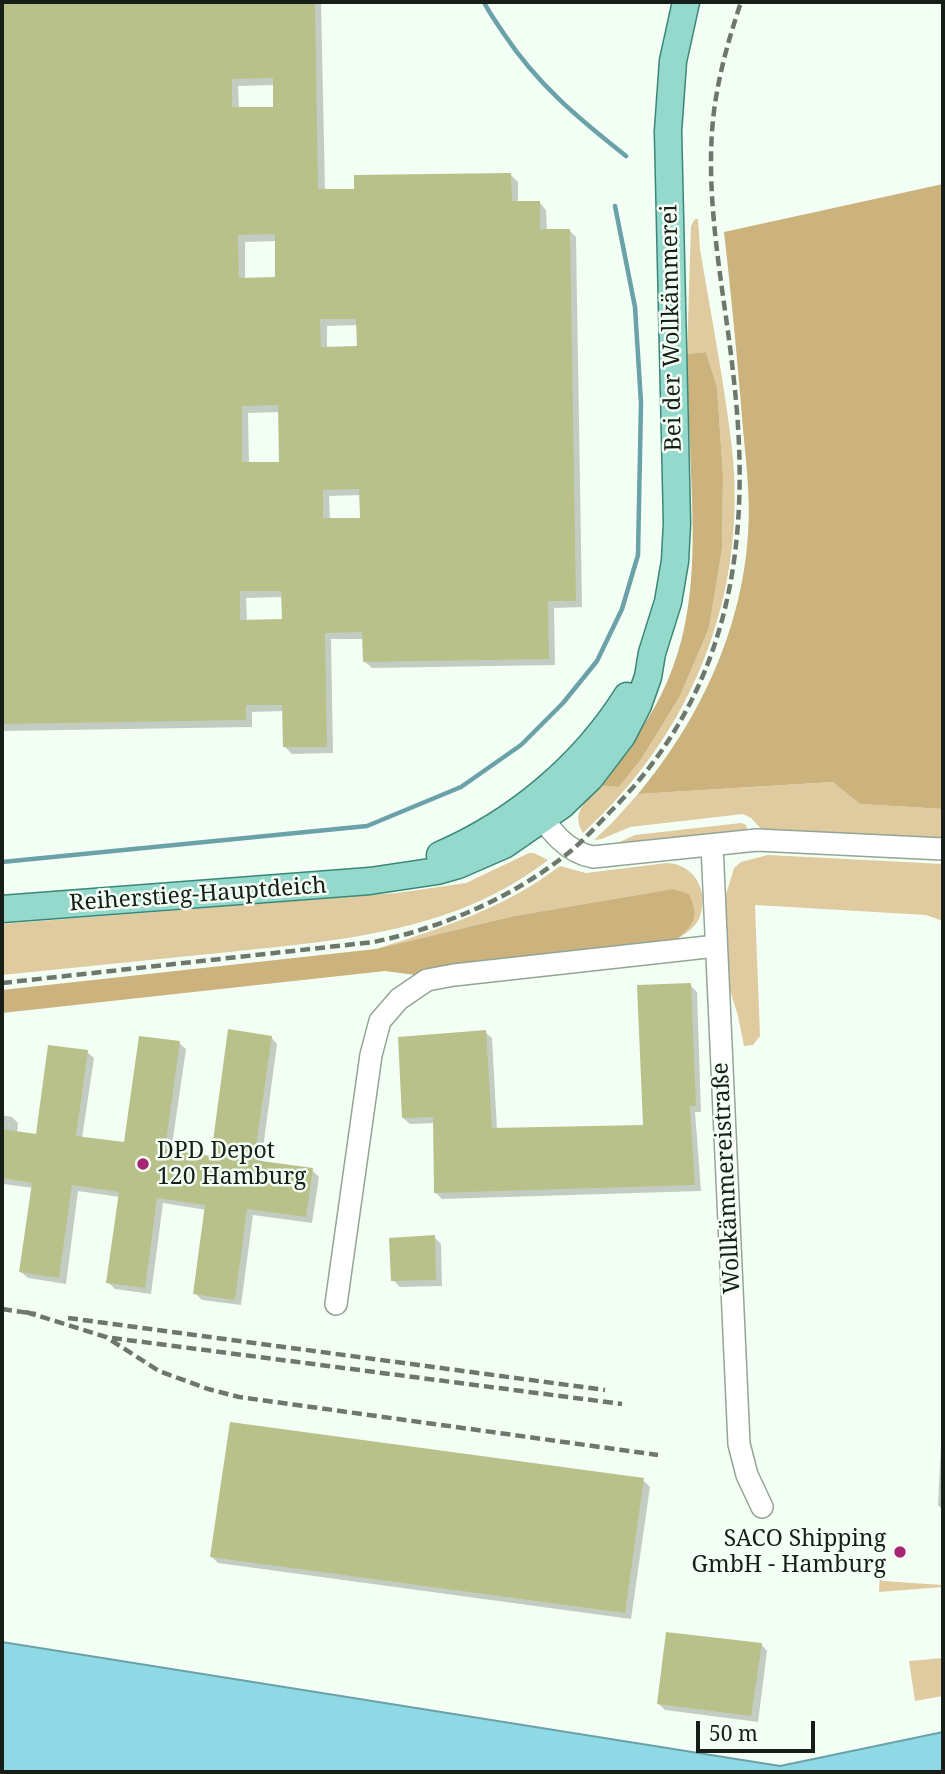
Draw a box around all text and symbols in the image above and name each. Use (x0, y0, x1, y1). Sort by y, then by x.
street label: Bei der Wollkämmerei (656, 204, 688, 452)
street label: Reiherstieg-Hauptdeich (68, 872, 328, 918)
street label: Wollkämmereistraße (707, 1061, 747, 1295)
place label: DPD Depot 120 Hamburg (157, 1137, 306, 1191)
marker: DPD Depot 120 Hamburg (135, 1156, 151, 1172)
place label: SACO Shipping GmbH - Hamburg (692, 1525, 886, 1579)
marker: SACO Shipping GmbH - Hamburg (892, 1544, 908, 1560)
scale bar (700, 1708, 819, 1752)
text: 50 m (709, 1719, 758, 1747)

